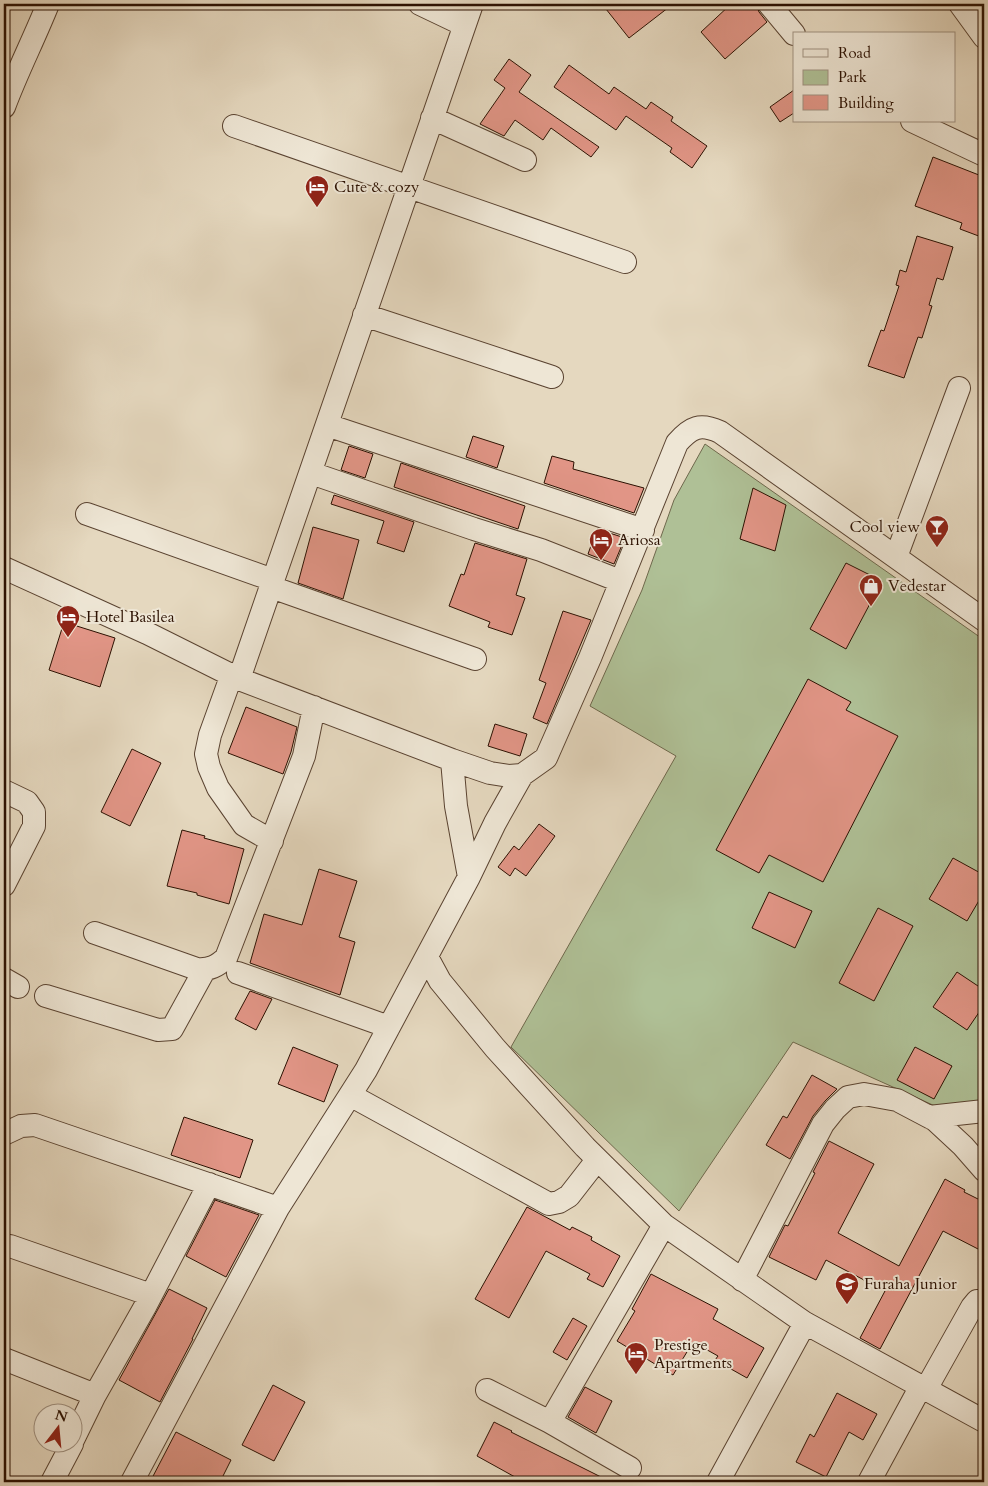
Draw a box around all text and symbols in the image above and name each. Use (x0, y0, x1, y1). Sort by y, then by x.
legend (793, 32, 956, 122)
text: Road (838, 43, 871, 63)
text: Park (838, 67, 867, 87)
text: Building (838, 93, 894, 113)
hotel icon: Cute & cozy (304, 174, 330, 208)
place label: Cute & cozy (334, 176, 420, 198)
bar icon: Cool view (924, 514, 950, 548)
place label: Cool view (849, 516, 920, 538)
hotel icon: Ariosa (588, 527, 614, 561)
place label: Ariosa (618, 529, 661, 551)
shop icon: Vedestar (858, 573, 884, 607)
place label: Vedestar (888, 575, 946, 597)
hotel icon: Hotel Basilea (55, 604, 81, 638)
place label: Hotel Basilea (86, 606, 175, 628)
school or university icon: Furaha Junior (834, 1271, 860, 1305)
place label: Furaha Junior (864, 1273, 957, 1295)
place label: Prestige Apartments (654, 1334, 732, 1374)
hotel icon: Prestige Apartments (623, 1341, 649, 1375)
north arrow (32, 1404, 82, 1454)
text: N (53, 1405, 70, 1427)

